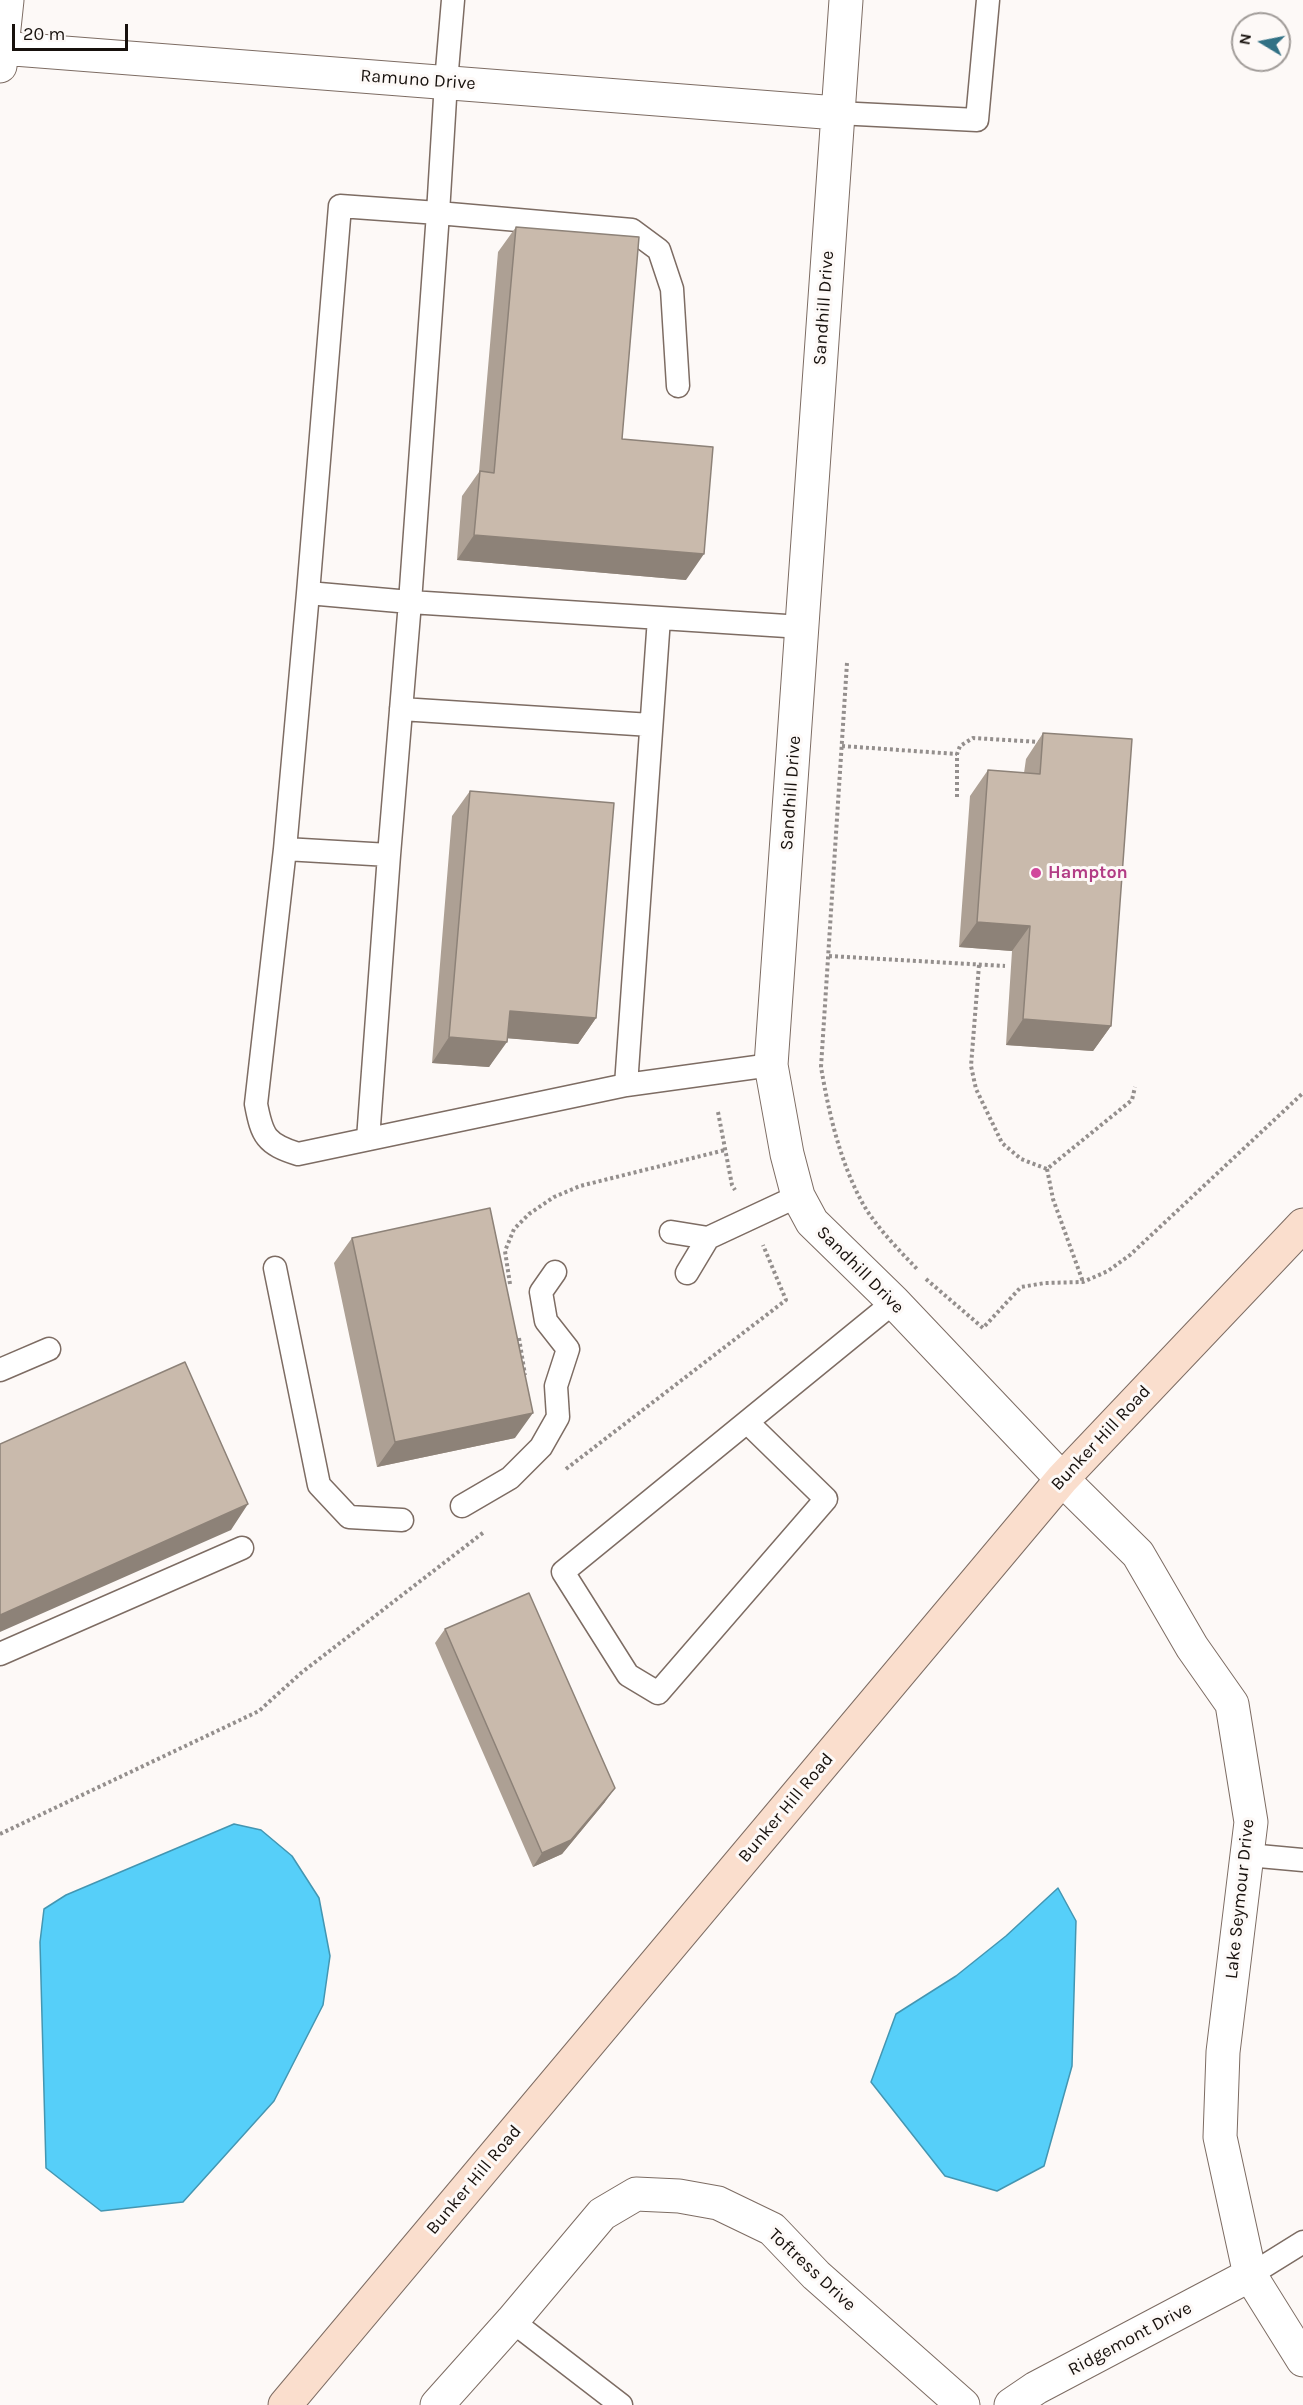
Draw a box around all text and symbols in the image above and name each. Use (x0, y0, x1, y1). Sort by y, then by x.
scale bar (15, 12, 130, 50)
north arrow (1231, 12, 1291, 72)
text: 20 m (23, 23, 65, 45)
text: N (1234, 32, 1255, 46)
street label: Ramuno Drive (360, 65, 476, 95)
street label: Sandhill Drive (809, 250, 839, 366)
street label: Sandhill Drive (776, 735, 806, 851)
place label: Hampton (1048, 862, 1128, 884)
marker: Hampton (1029, 866, 1043, 880)
street label: Sandhill Drive (812, 1222, 908, 1318)
street label: Bunker Hill Road (1047, 1381, 1155, 1495)
street label: Bunker Hill Road (734, 1749, 838, 1867)
street label: Lake Seymour Drive (1221, 1818, 1259, 1980)
street label: Bunker Hill Road (422, 2121, 526, 2239)
street label: Toftress Drive (764, 2224, 860, 2316)
street label: Ridgemont Drive (1064, 2297, 1196, 2381)

